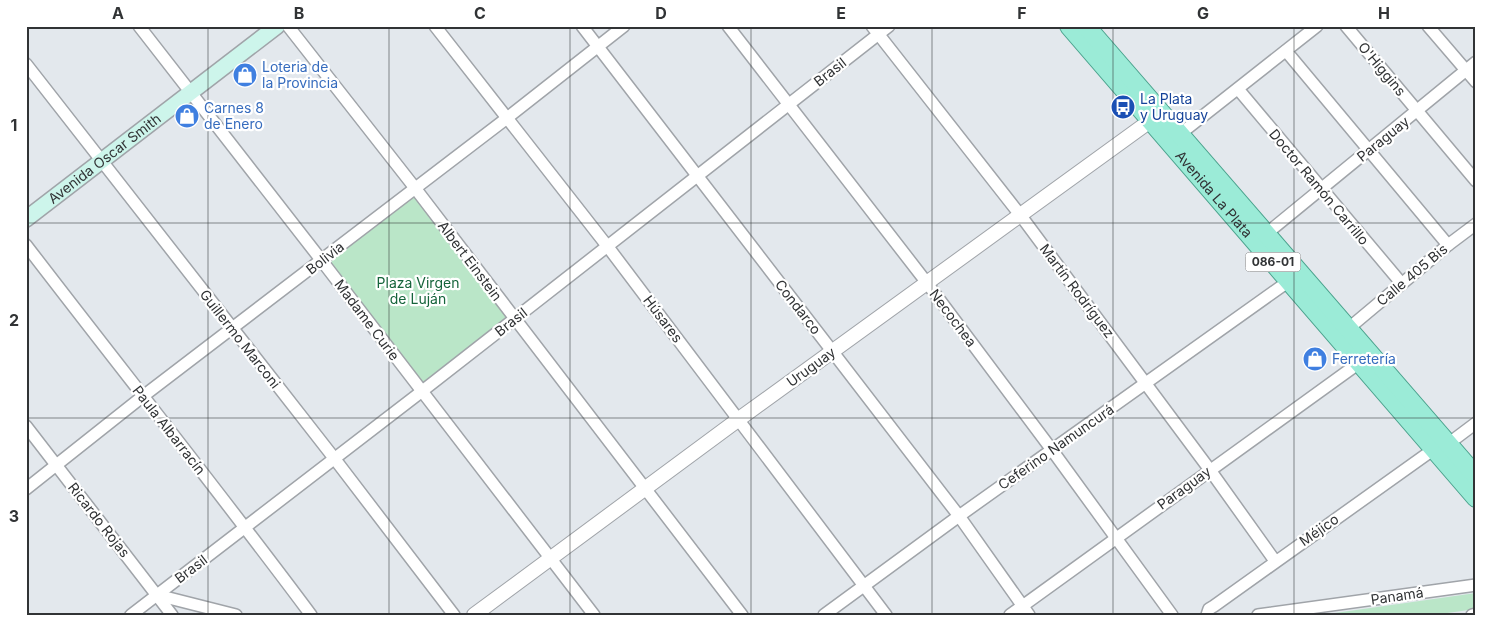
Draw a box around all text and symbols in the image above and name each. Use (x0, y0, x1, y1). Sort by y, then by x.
text: A (112, 3, 124, 23)
text: B (294, 3, 304, 23)
text: C (474, 3, 486, 23)
text: D (655, 3, 667, 23)
text: E (836, 3, 846, 23)
text: F (1017, 3, 1027, 23)
text: G (1197, 3, 1209, 23)
text: H (1378, 3, 1390, 23)
street label: O'Higgins (1355, 38, 1410, 99)
street label: Brasil (810, 54, 849, 90)
place label: Loteria de la Provincia (262, 58, 338, 91)
shop icon: Loteria de la Provincia (232, 62, 258, 88)
place label: La Plata y Uruguay (1140, 90, 1208, 123)
bus stop icon: La Plata y Uruguay (1110, 94, 1136, 120)
place label: Carnes 8 de Enero (204, 99, 264, 132)
shop icon: Carnes 8 de Enero (174, 103, 200, 129)
street label: Avenida Oscar Smith (45, 110, 164, 207)
street label: Paraguay (1353, 112, 1412, 165)
text: 1 (11, 115, 17, 135)
street label: Doctor Ramón Carrillo (1266, 125, 1373, 248)
street label: Avenida La Plata (1172, 147, 1256, 241)
street label: Albert Einstein (435, 217, 506, 304)
street label: Bolivia (302, 238, 347, 278)
street label: Martín Rodríguez (1036, 240, 1118, 341)
street label: Calle 405 Bis (1373, 240, 1451, 309)
road number: 086-01 (1246, 252, 1300, 272)
park label: Plaza Virgen de Luján (377, 274, 459, 307)
street label: Madame Curie (331, 276, 403, 363)
street label: Condarco (772, 276, 825, 337)
street label: Guillermo Marconi (197, 286, 284, 392)
street label: Necochea (926, 286, 981, 350)
street label: Húsares (640, 292, 687, 346)
street label: Brasil (491, 304, 530, 340)
text: 2 (9, 310, 19, 330)
street label: Uruguay (783, 343, 839, 390)
shop icon: Ferretería (1302, 346, 1328, 372)
place label: Ferretería (1332, 350, 1396, 367)
street label: Paula Albarracín (129, 382, 209, 478)
street label: Ceferino Namuncurá (995, 400, 1117, 493)
street label: Paraguay (1153, 462, 1214, 513)
street label: Ricardo Rojas (65, 479, 134, 560)
text: 3 (9, 506, 19, 526)
street label: Méjico (1296, 510, 1342, 549)
street label: Brasil (171, 551, 210, 586)
street label: Panamá (1369, 583, 1424, 608)

